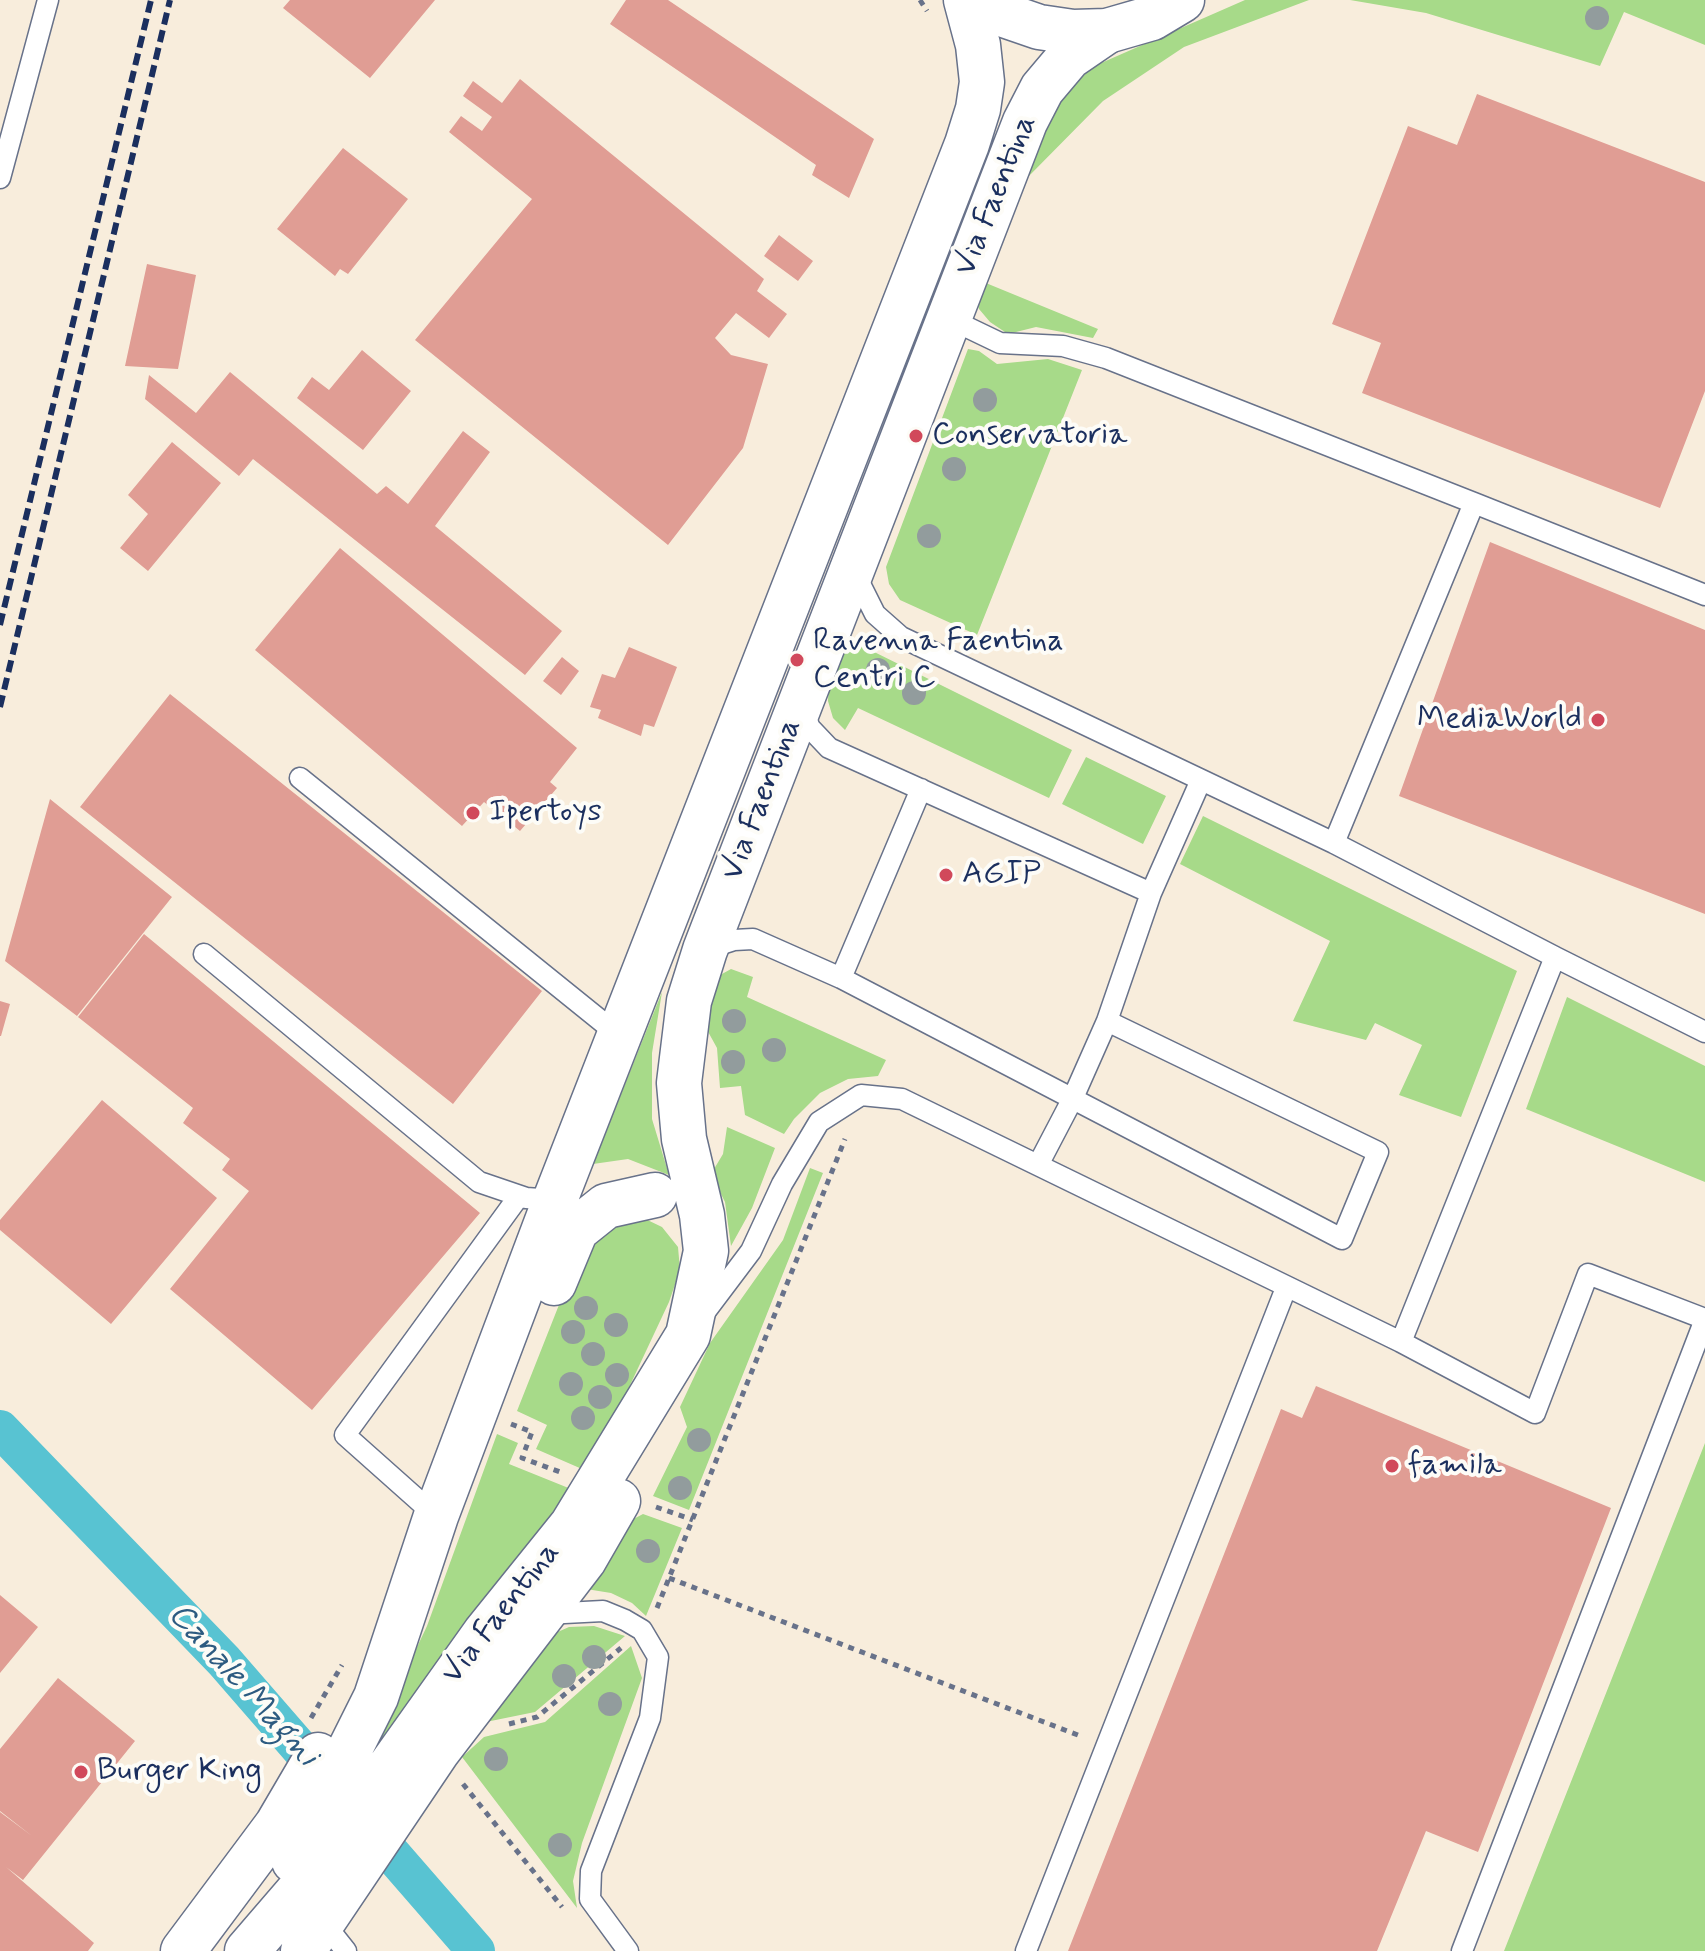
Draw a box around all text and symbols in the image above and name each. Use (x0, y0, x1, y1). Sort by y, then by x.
street label: Via Faentina (947, 110, 1047, 282)
place label: Conservatoria (932, 417, 1127, 455)
marker: Conservatoria (907, 427, 925, 445)
place label: Ravenna Faentina Centri C (813, 623, 1064, 698)
marker: Ravenna Faentina Centri C (788, 651, 806, 669)
place label: MediaWorld (1417, 701, 1582, 739)
marker: MediaWorld (1589, 711, 1607, 729)
street label: Via Faentina (715, 714, 811, 886)
place label: Ipertoys (489, 794, 602, 832)
marker: Ipertoys (464, 804, 482, 822)
place label: AGIP (962, 856, 1041, 894)
marker: AGIP (937, 866, 955, 884)
place label: famila (1408, 1447, 1502, 1485)
marker: famila (1383, 1457, 1401, 1475)
street label: Via Faentina (435, 1535, 569, 1693)
water label: Canale Magni (158, 1596, 326, 1776)
place label: Burger King (97, 1753, 262, 1791)
marker: Burger King (72, 1763, 90, 1781)

